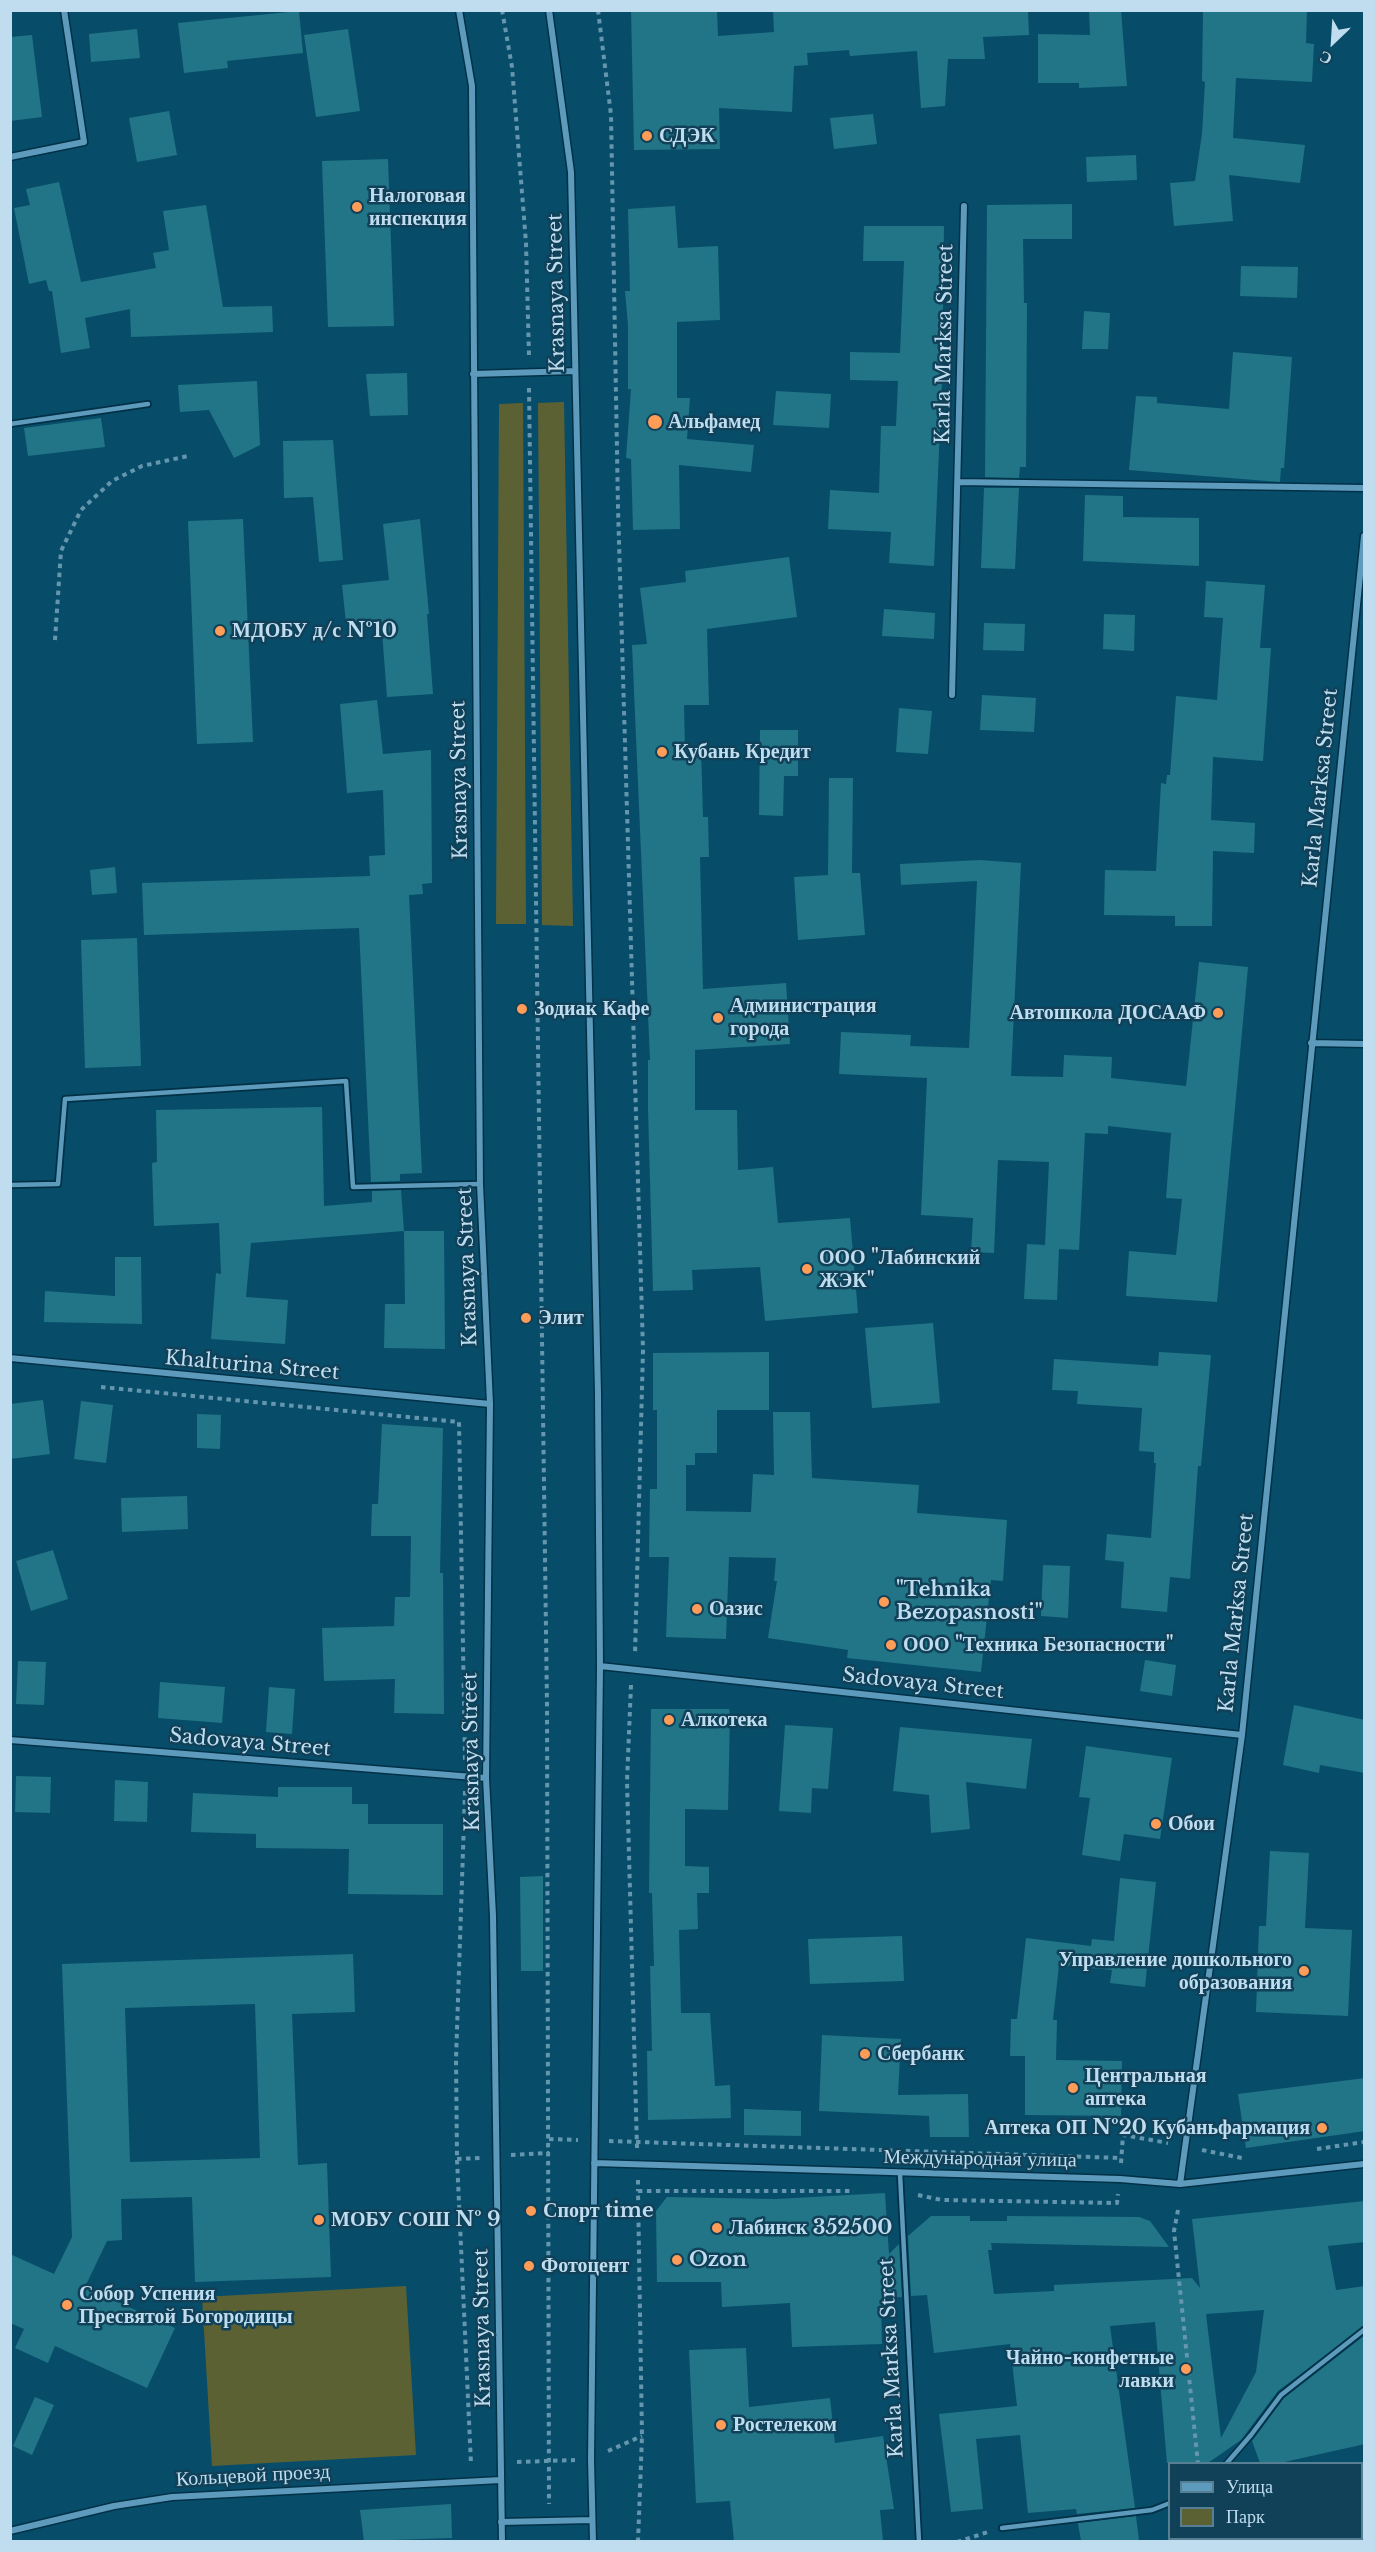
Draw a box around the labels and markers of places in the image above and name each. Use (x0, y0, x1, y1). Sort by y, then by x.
place label: СДЭК (659, 124, 715, 148)
marker: СДЭК (640, 129, 654, 143)
place label: Налоговая инспекция (369, 184, 467, 231)
marker: Налоговая инспекция (350, 200, 364, 214)
place label: Альфамед (668, 410, 760, 434)
marker: Альфамед (646, 413, 664, 431)
place label: МДОБУ д/с №10 (232, 619, 397, 643)
marker: МДОБУ д/с №10 (213, 624, 227, 638)
place label: Кубань Кредит (674, 740, 811, 764)
marker: Кубань Кредит (655, 745, 669, 759)
place label: Администрация города (730, 994, 877, 1041)
place label: Зодиак Кафе (534, 997, 649, 1021)
place label: Автошкола ДОСААФ (1009, 1001, 1206, 1025)
marker: Зодиак Кафе (515, 1002, 529, 1016)
marker: Автошкола ДОСААФ (1211, 1006, 1225, 1020)
marker: Администрация города (711, 1011, 725, 1025)
place label: ООО "Лабинский ЖЭК" (819, 1246, 980, 1293)
marker: ООО "Лабинский ЖЭК" (800, 1262, 814, 1276)
place label: Элит (538, 1306, 584, 1330)
marker: Элит (519, 1311, 533, 1325)
place label: "Tehnika Bezopasnosti" (896, 1578, 1043, 1625)
marker: "Tehnika Bezopasnosti" (877, 1595, 891, 1609)
place label: Оазис (709, 1597, 763, 1621)
marker: Оазис (690, 1602, 704, 1616)
place label: ООО "Техника Безопасности" (903, 1633, 1173, 1657)
marker: ООО "Техника Безопасности" (884, 1638, 898, 1652)
place label: Алкотека (681, 1708, 768, 1732)
marker: Алкотека (662, 1713, 676, 1727)
place label: Обои (1168, 1812, 1215, 1836)
marker: Обои (1149, 1817, 1163, 1831)
place label: Управление дошкольного образования (1059, 1948, 1292, 1995)
marker: Управление дошкольного образования (1297, 1964, 1311, 1978)
place label: Сбербанк (877, 2042, 964, 2066)
marker: Сбербанк (858, 2047, 872, 2061)
place label: Центральная аптека (1085, 2064, 1206, 2111)
marker: Центральная аптека (1066, 2081, 1080, 2095)
place label: Аптека ОП №20 Кубаньфармация (985, 2116, 1310, 2140)
marker: Аптека ОП №20 Кубаньфармация (1315, 2121, 1329, 2135)
place label: Спорт time (543, 2199, 654, 2223)
marker: Спорт time (524, 2204, 538, 2218)
place label: МОБУ СОШ № 9 (331, 2208, 500, 2232)
marker: МОБУ СОШ № 9 (312, 2213, 326, 2227)
place label: Лабинск 352500 (729, 2216, 892, 2240)
marker: Лабинск 352500 (710, 2221, 724, 2235)
place label: Ozon (689, 2248, 747, 2272)
marker: Ozon (670, 2253, 684, 2267)
place label: Фотоцент (541, 2254, 629, 2278)
marker: Фотоцент (522, 2259, 536, 2273)
place label: Собор Успения Пресвятой Богородицы (79, 2282, 293, 2329)
marker: Собор Успения Пресвятой Богородицы (60, 2298, 74, 2312)
place label: Чайно-конфетные лавки (1006, 2346, 1174, 2393)
marker: Чайно-конфетные лавки (1179, 2362, 1193, 2376)
place label: Ростелеком (733, 2413, 837, 2437)
marker: Ростелеком (714, 2418, 728, 2432)

